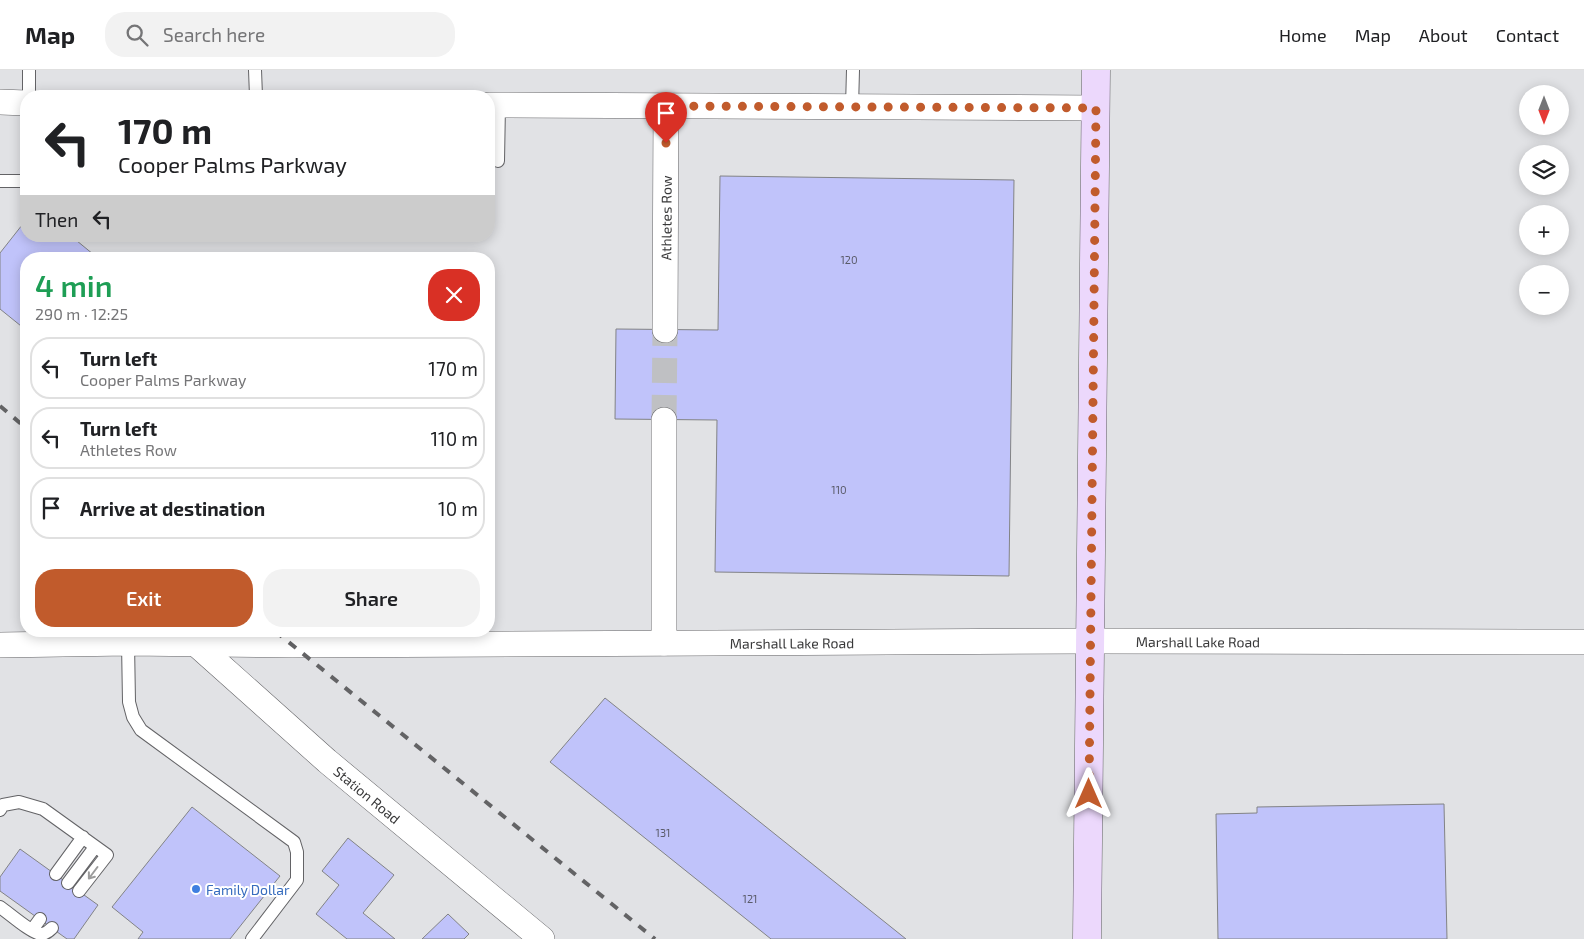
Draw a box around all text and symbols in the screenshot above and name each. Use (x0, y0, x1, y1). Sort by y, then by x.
search box (105, 12, 455, 57)
text: Map (25, 20, 75, 49)
icon: search (123, 21, 151, 49)
text: Search here (163, 23, 265, 46)
text: Home (1279, 24, 1327, 46)
text: Map (1355, 24, 1391, 46)
text: About (1419, 24, 1468, 46)
text: Contact (1496, 24, 1559, 46)
north arrow (1519, 85, 1569, 135)
map controls (1519, 85, 1569, 315)
pin (645, 92, 687, 143)
icon: arrive (652, 99, 680, 127)
text: 170 m (118, 109, 212, 151)
icon: left (35, 110, 100, 175)
button: layers (1519, 145, 1569, 195)
text: Cooper Palms Parkway (118, 151, 347, 177)
street label: Athletes Row (657, 175, 674, 261)
icon: left (88, 205, 116, 233)
button: + (1519, 205, 1569, 255)
text: Then (35, 208, 78, 231)
house number: 120 (840, 253, 858, 266)
button: − (1519, 265, 1569, 315)
text: 4 min (35, 267, 113, 303)
button: close (428, 269, 480, 321)
text: 290 m · 12:25 (35, 304, 128, 323)
text: Turn left (80, 347, 157, 370)
icon: left (37, 354, 65, 382)
text: 170 m (428, 357, 478, 380)
text: Cooper Palms Parkway (80, 370, 247, 389)
text: Turn left (80, 417, 157, 440)
icon: left (37, 424, 65, 452)
text: 110 m (431, 427, 478, 450)
text: Athletes Row (80, 440, 177, 459)
house number: 110 (831, 483, 847, 496)
icon: arrive (37, 494, 65, 522)
text: Arrive at destination (80, 497, 265, 520)
text: 10 m (438, 497, 478, 520)
button: Exit (35, 569, 253, 627)
button: Share (263, 569, 480, 627)
street label: Marshall Lake Road (1136, 633, 1260, 650)
street label: Marshall Lake Road (730, 634, 854, 651)
street label: Station Road (331, 762, 404, 827)
position arrow (1062, 767, 1114, 819)
house number: 131 (656, 826, 670, 839)
one-way arrow (88, 866, 98, 880)
place label: Family Dollar (206, 881, 290, 898)
marker: Family Dollar (190, 883, 202, 895)
house number: 121 (743, 892, 757, 905)

